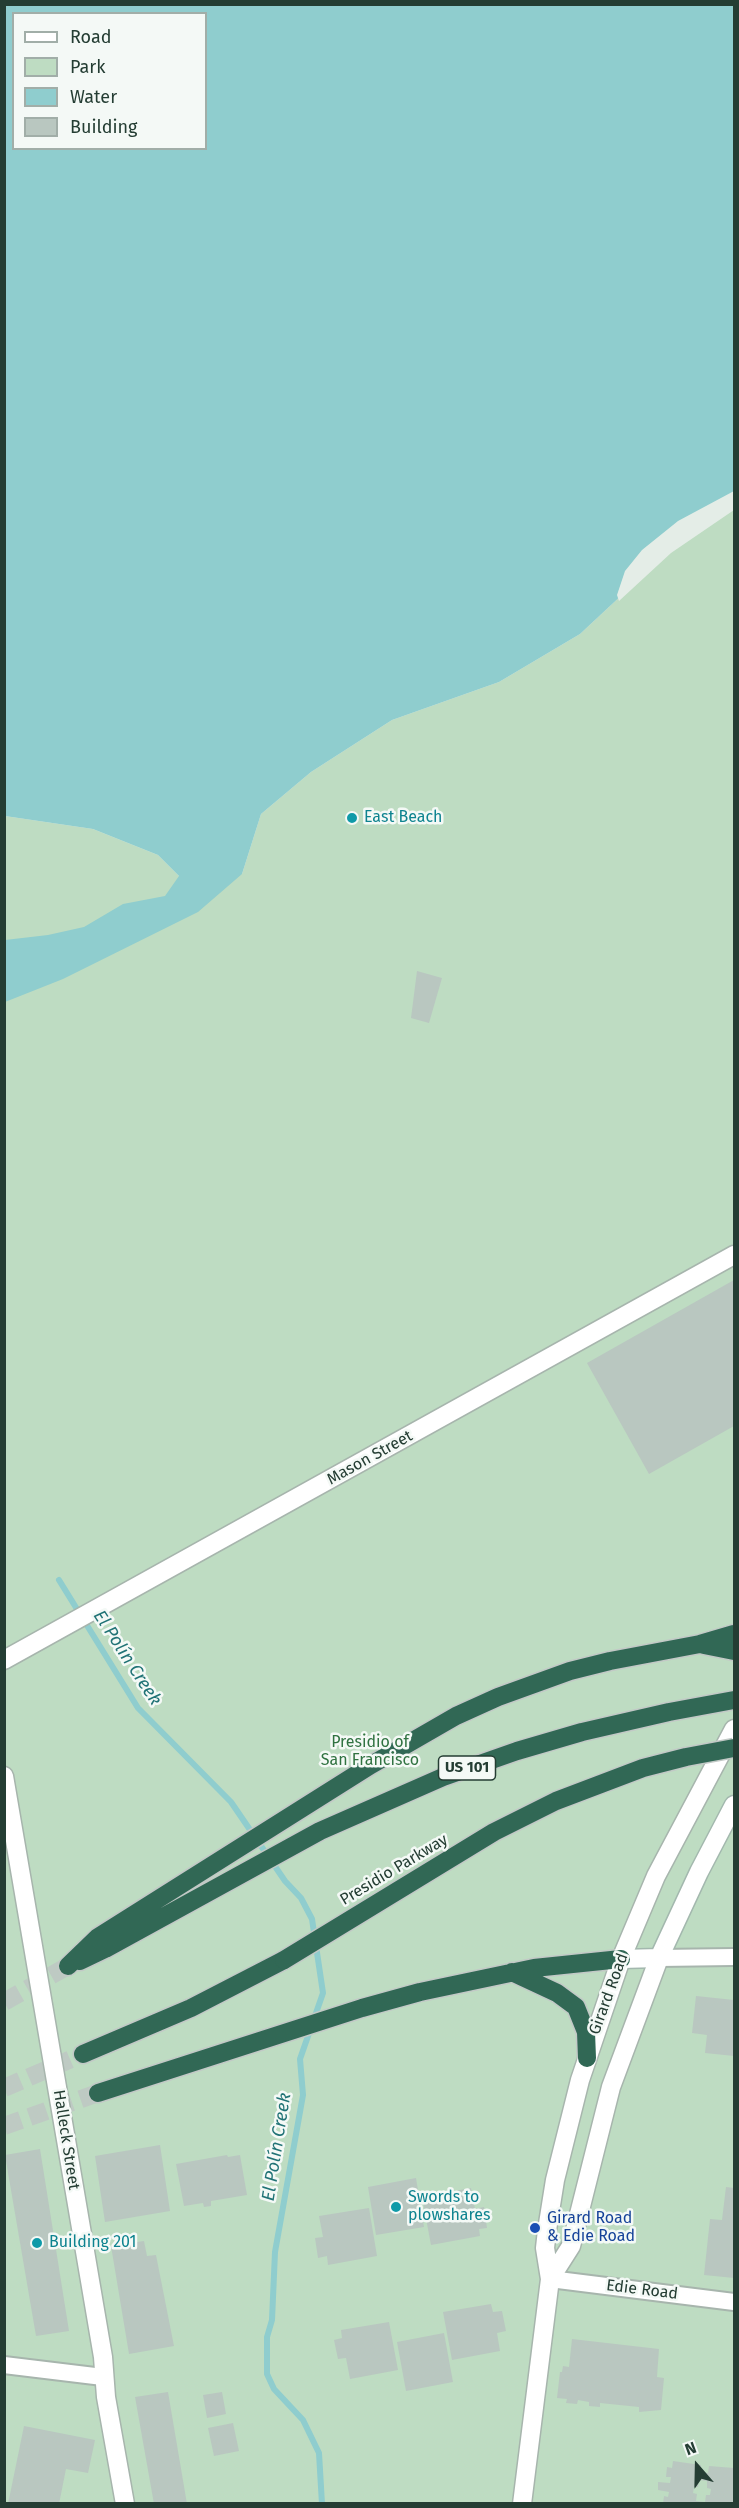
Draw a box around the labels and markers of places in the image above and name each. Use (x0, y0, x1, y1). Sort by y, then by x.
place label: East Beach (364, 808, 442, 828)
marker: East Beach (345, 811, 359, 825)
place label: Swords to plowshares (408, 2188, 490, 2226)
marker: Swords to plowshares (389, 2200, 403, 2214)
place label: Girard Road & Edie Road (547, 2209, 635, 2247)
marker: Girard Road & Edie Road (528, 2221, 542, 2235)
place label: Building 201 (49, 2233, 137, 2253)
marker: Building 201 (30, 2236, 44, 2250)

